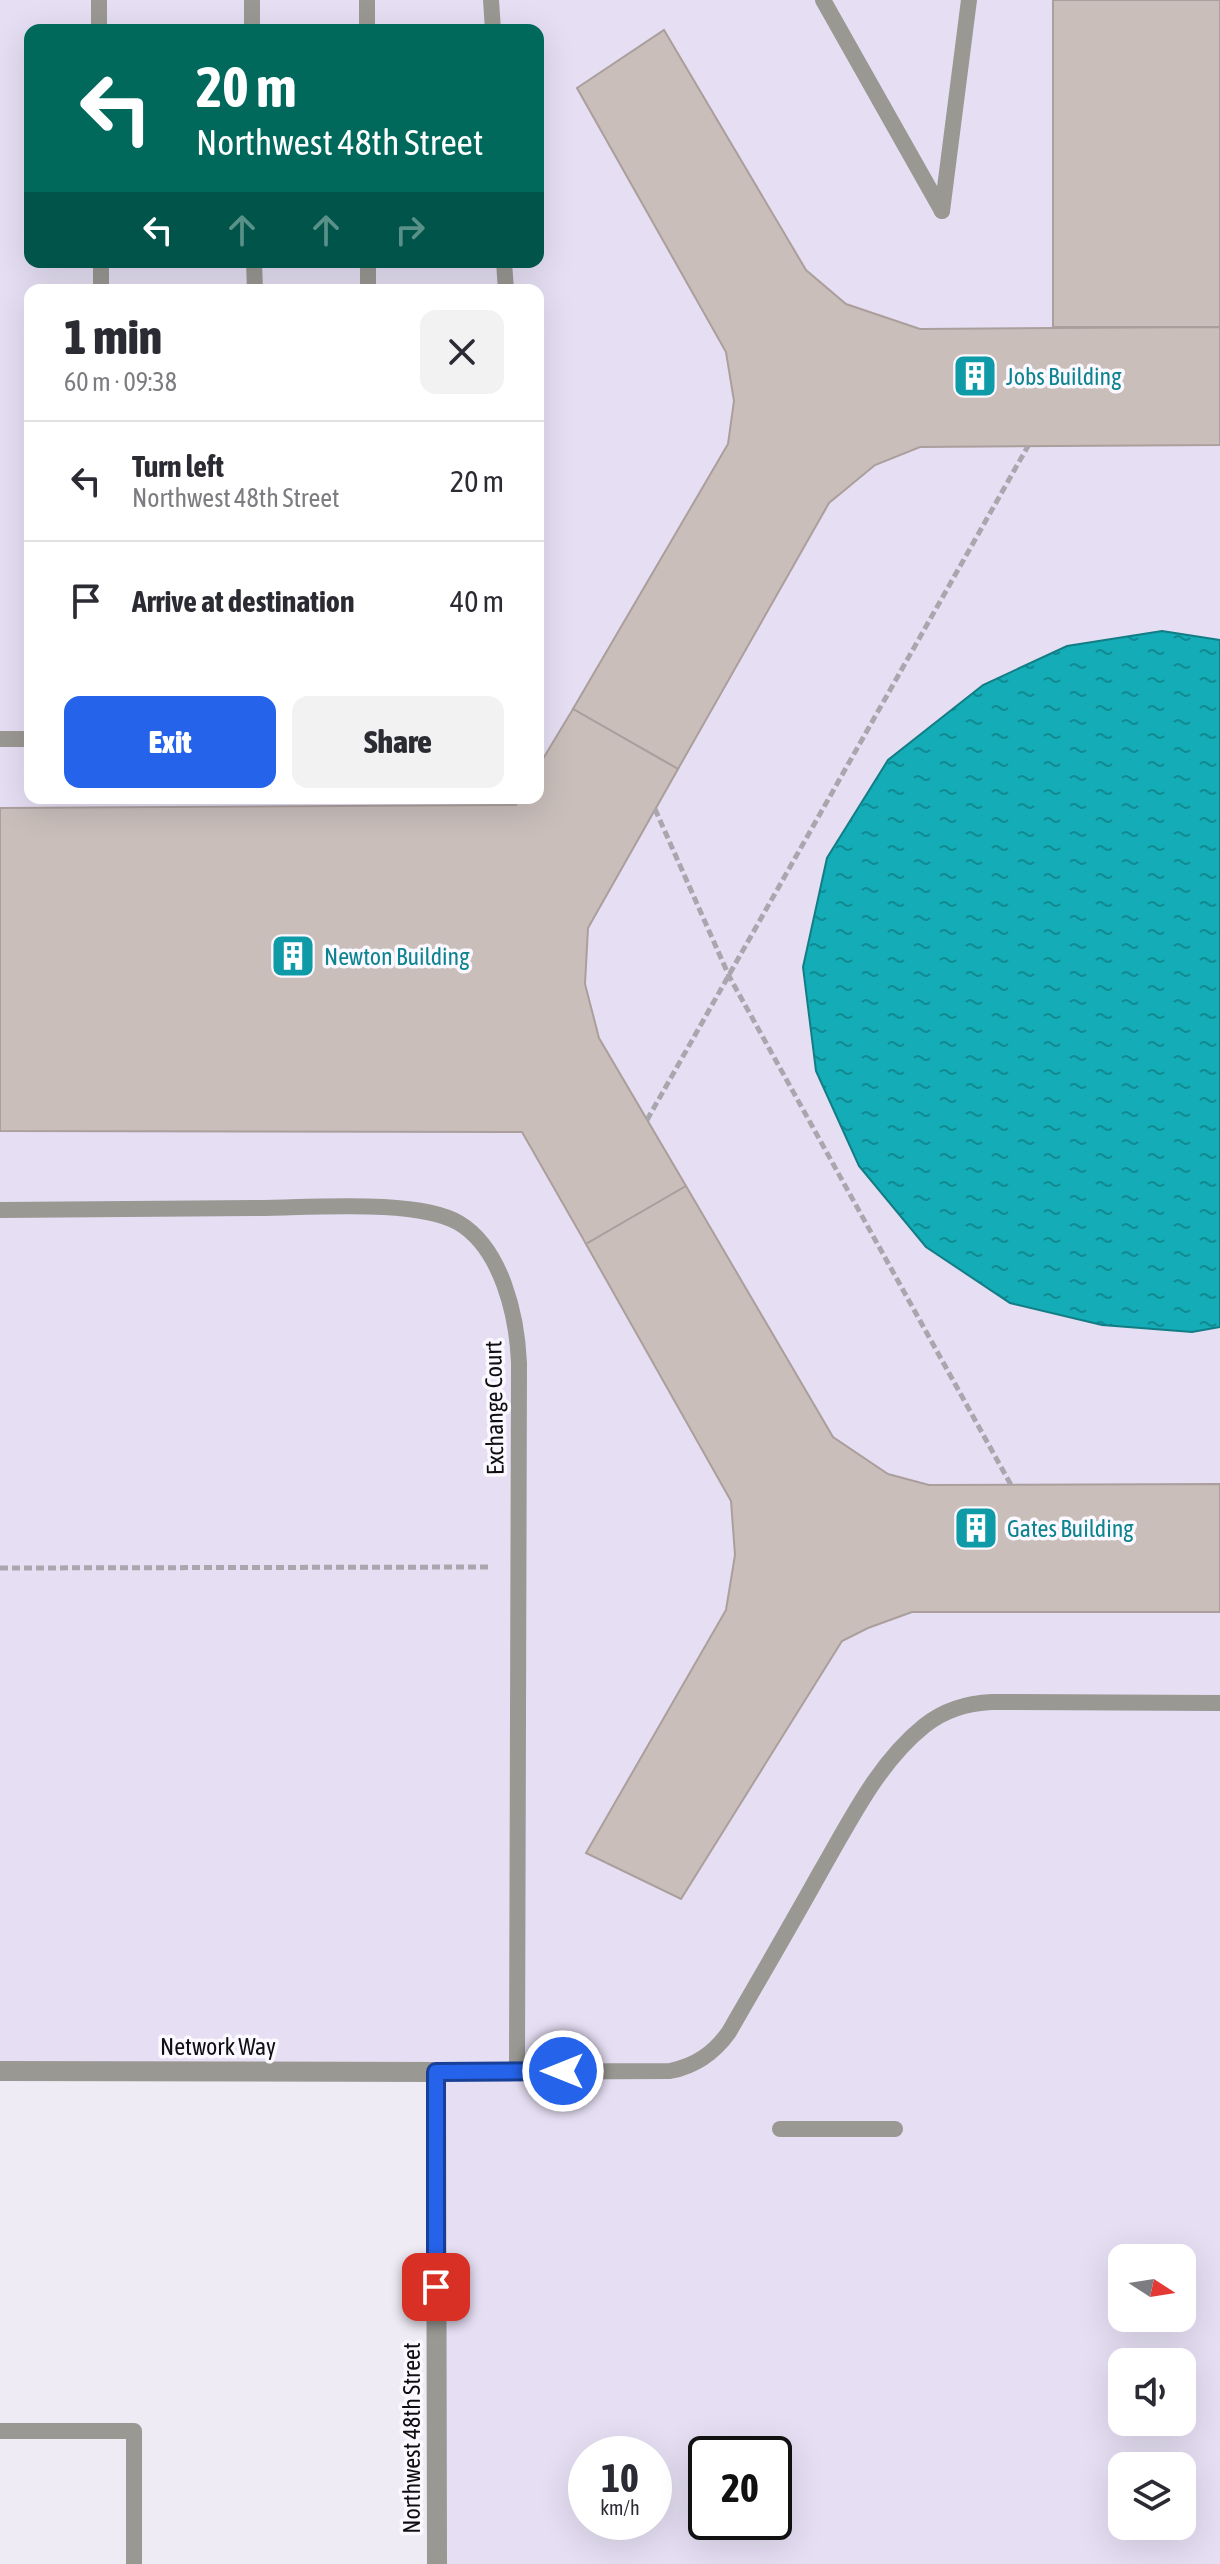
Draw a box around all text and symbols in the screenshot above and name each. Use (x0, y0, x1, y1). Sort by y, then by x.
text: 20 m (196, 55, 297, 119)
icon: left (64, 56, 168, 160)
text: Northwest 48th Street (196, 121, 483, 163)
icon: left (136, 208, 180, 252)
icon: ahead (220, 208, 264, 252)
icon: ahead (304, 208, 348, 252)
icon: right (388, 208, 432, 252)
text: 1 min (64, 309, 162, 364)
button: close (420, 310, 504, 394)
building icon: Jobs Building (951, 352, 999, 400)
place label: Jobs Building (1006, 363, 1122, 390)
text: 60 m · 09:38 (64, 367, 177, 397)
text: Turn left (132, 449, 224, 483)
icon: left (64, 459, 108, 503)
text: 20 m (450, 464, 504, 498)
text: Northwest 48th Street (132, 483, 340, 513)
icon: arrive (64, 579, 108, 623)
text: Arrive at destination (132, 584, 354, 618)
text: 40 m (450, 584, 504, 618)
button: Exit (64, 696, 276, 788)
button: Share (292, 696, 504, 788)
building icon: Newton Building (269, 932, 317, 980)
place label: Newton Building (324, 943, 470, 970)
street label: Exchange Court (479, 1340, 509, 1475)
building icon: Gates Building (952, 1504, 1000, 1552)
place label: Gates Building (1007, 1515, 1134, 1542)
position arrow (521, 2029, 605, 2113)
street label: Network Way (160, 2033, 276, 2060)
north arrow (1108, 2244, 1196, 2332)
map controls (1108, 2244, 1196, 2540)
pin (402, 2253, 470, 2321)
icon: arrive (414, 2265, 458, 2309)
street label: Northwest 48th Street (398, 2342, 425, 2534)
button: sound (1108, 2348, 1196, 2436)
speed limit sign: 20 (688, 2436, 792, 2540)
button: layers (1108, 2452, 1196, 2540)
text: 10 (601, 2455, 639, 2500)
text: km/h (600, 2496, 640, 2519)

